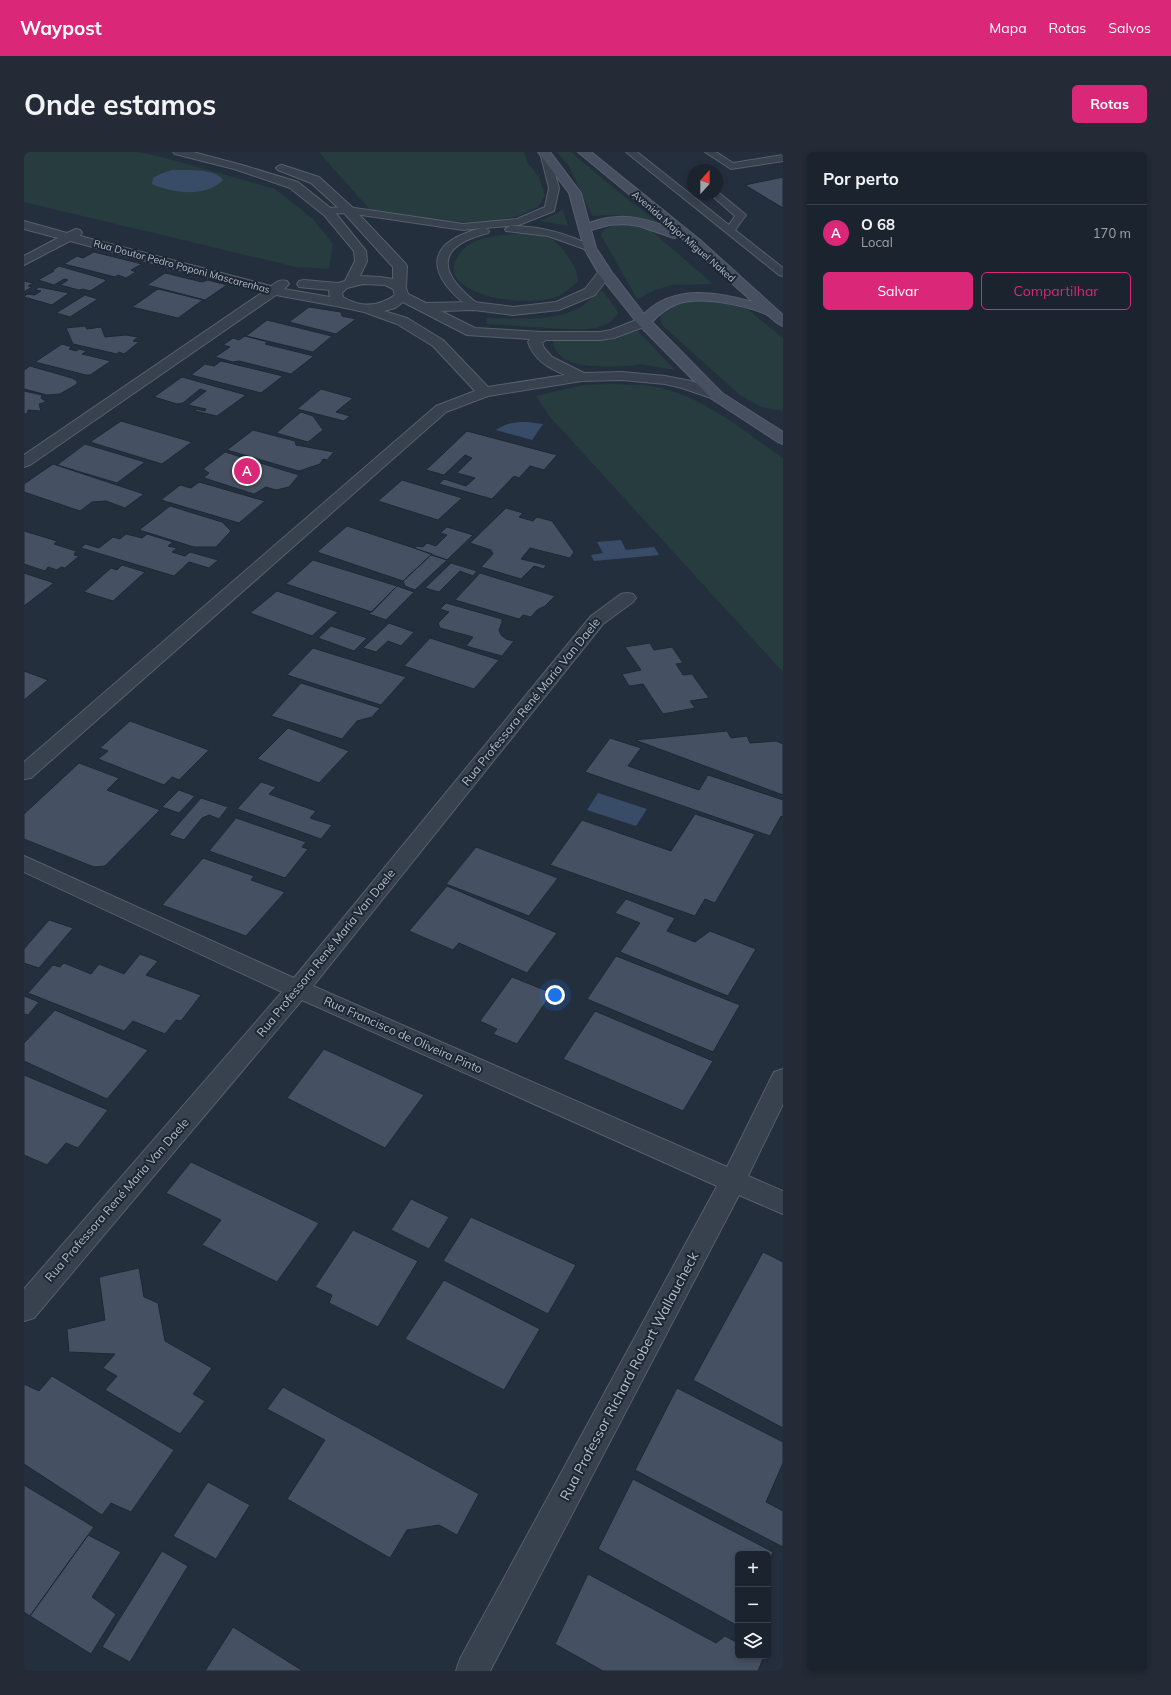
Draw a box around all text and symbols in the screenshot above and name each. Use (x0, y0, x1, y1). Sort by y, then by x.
text: Waypost (20, 16, 102, 40)
text: Mapa (989, 19, 1027, 37)
text: Rotas (1049, 19, 1086, 37)
text: Salvos (1108, 19, 1151, 37)
button: Rotas (1072, 85, 1147, 123)
text: Onde estamos (24, 87, 216, 122)
north arrow (687, 164, 723, 200)
text: Por perto (823, 168, 899, 189)
street label: Avenida Major Miguel Naked (629, 188, 738, 285)
text: O 68 (861, 215, 895, 234)
text: A (831, 225, 841, 241)
text: 170 m (1093, 225, 1131, 241)
text: Local (861, 234, 893, 250)
street label: Rua Doutor Pedro Poponi Mascarenhas (92, 237, 271, 296)
button: Salvar (823, 272, 973, 310)
button: Compartilhar (981, 272, 1131, 310)
pin: A (234, 456, 260, 486)
street label: Rua Professora René Maria Van Daele (458, 615, 603, 789)
street label: Rua Professora René Maria Van Daele (253, 866, 398, 1040)
your location (545, 985, 565, 1005)
street label: Rua Francisco de Oliveira Pinto (322, 993, 485, 1076)
street label: Rua Professora René Maria Van Daele (42, 1115, 192, 1284)
street label: Rua Professor Richard Robert Wallaucheck (556, 1248, 703, 1503)
map controls (735, 1551, 771, 1659)
button: + (735, 1551, 771, 1587)
button: − (735, 1587, 771, 1623)
button: layers (735, 1623, 771, 1659)

